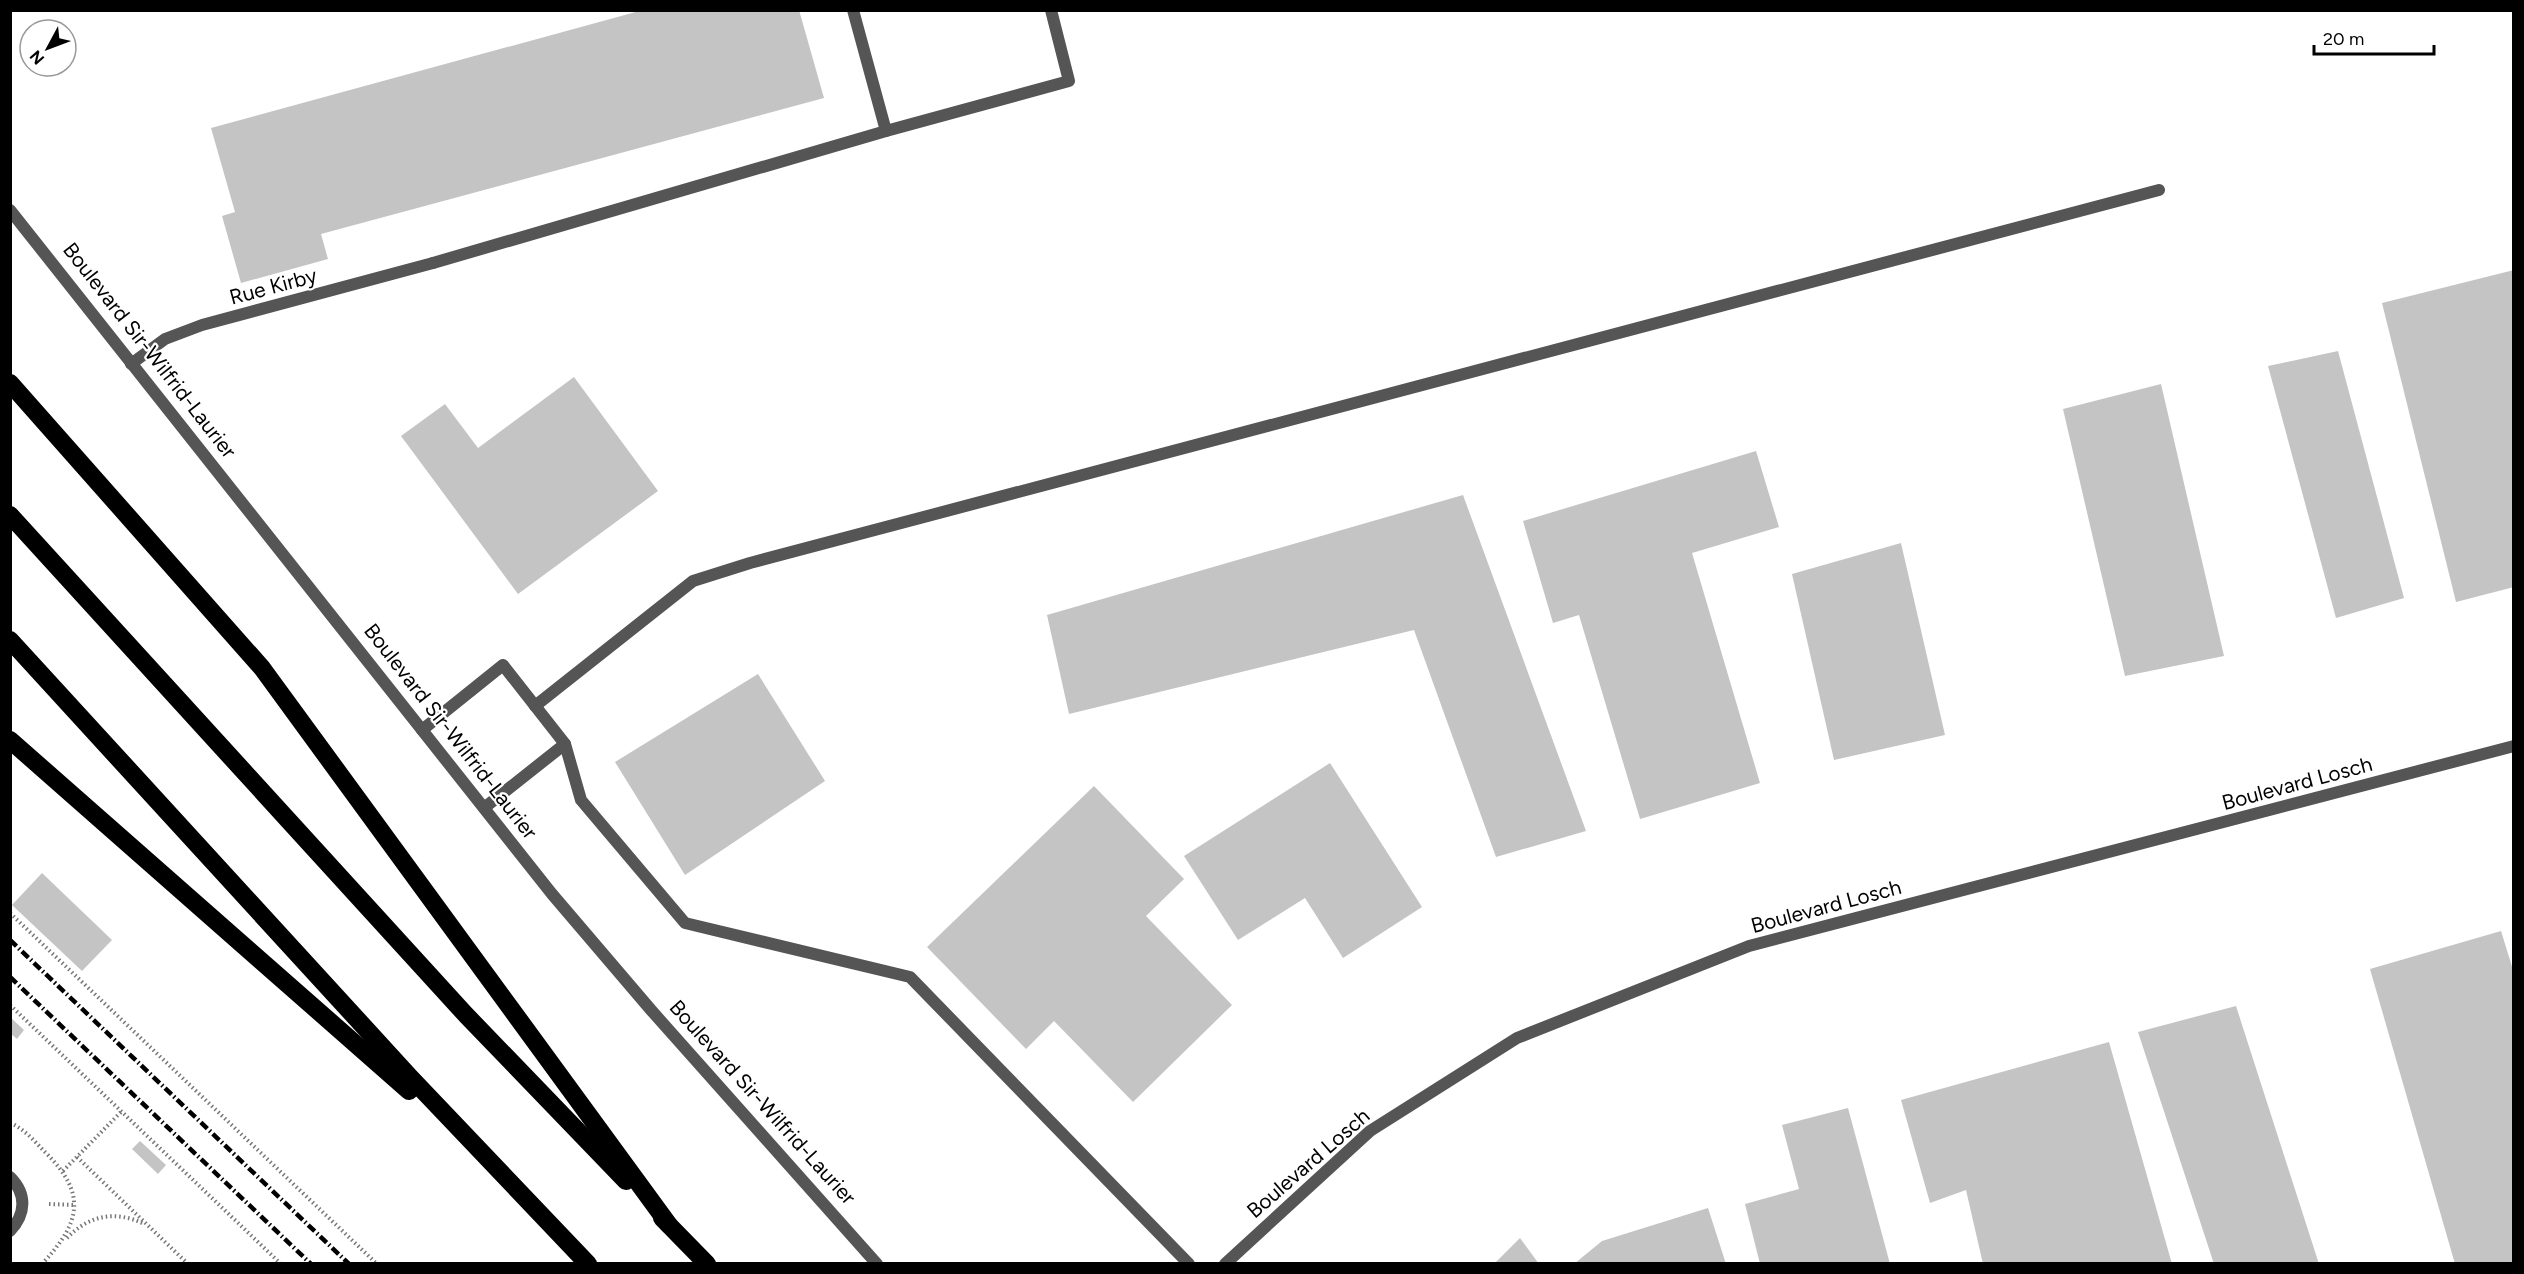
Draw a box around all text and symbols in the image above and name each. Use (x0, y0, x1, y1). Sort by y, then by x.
north arrow (18, 18, 78, 78)
scale bar (2314, 18, 2434, 56)
text: 20 m (2323, 28, 2364, 50)
text: N (26, 47, 48, 68)
street label: Boulevard Sir-Wilfrid-Laurier (58, 237, 242, 463)
street label: Rue Kirby (227, 262, 319, 310)
street label: Boulevard Sir-Wilfrid-Laurier (359, 618, 543, 844)
street label: Boulevard Losch (2219, 751, 2375, 815)
street label: Boulevard Losch (1748, 874, 1904, 938)
street label: Boulevard Sir-Wilfrid-Laurier (665, 995, 861, 1209)
street label: Boulevard Losch (1242, 1103, 1374, 1223)

